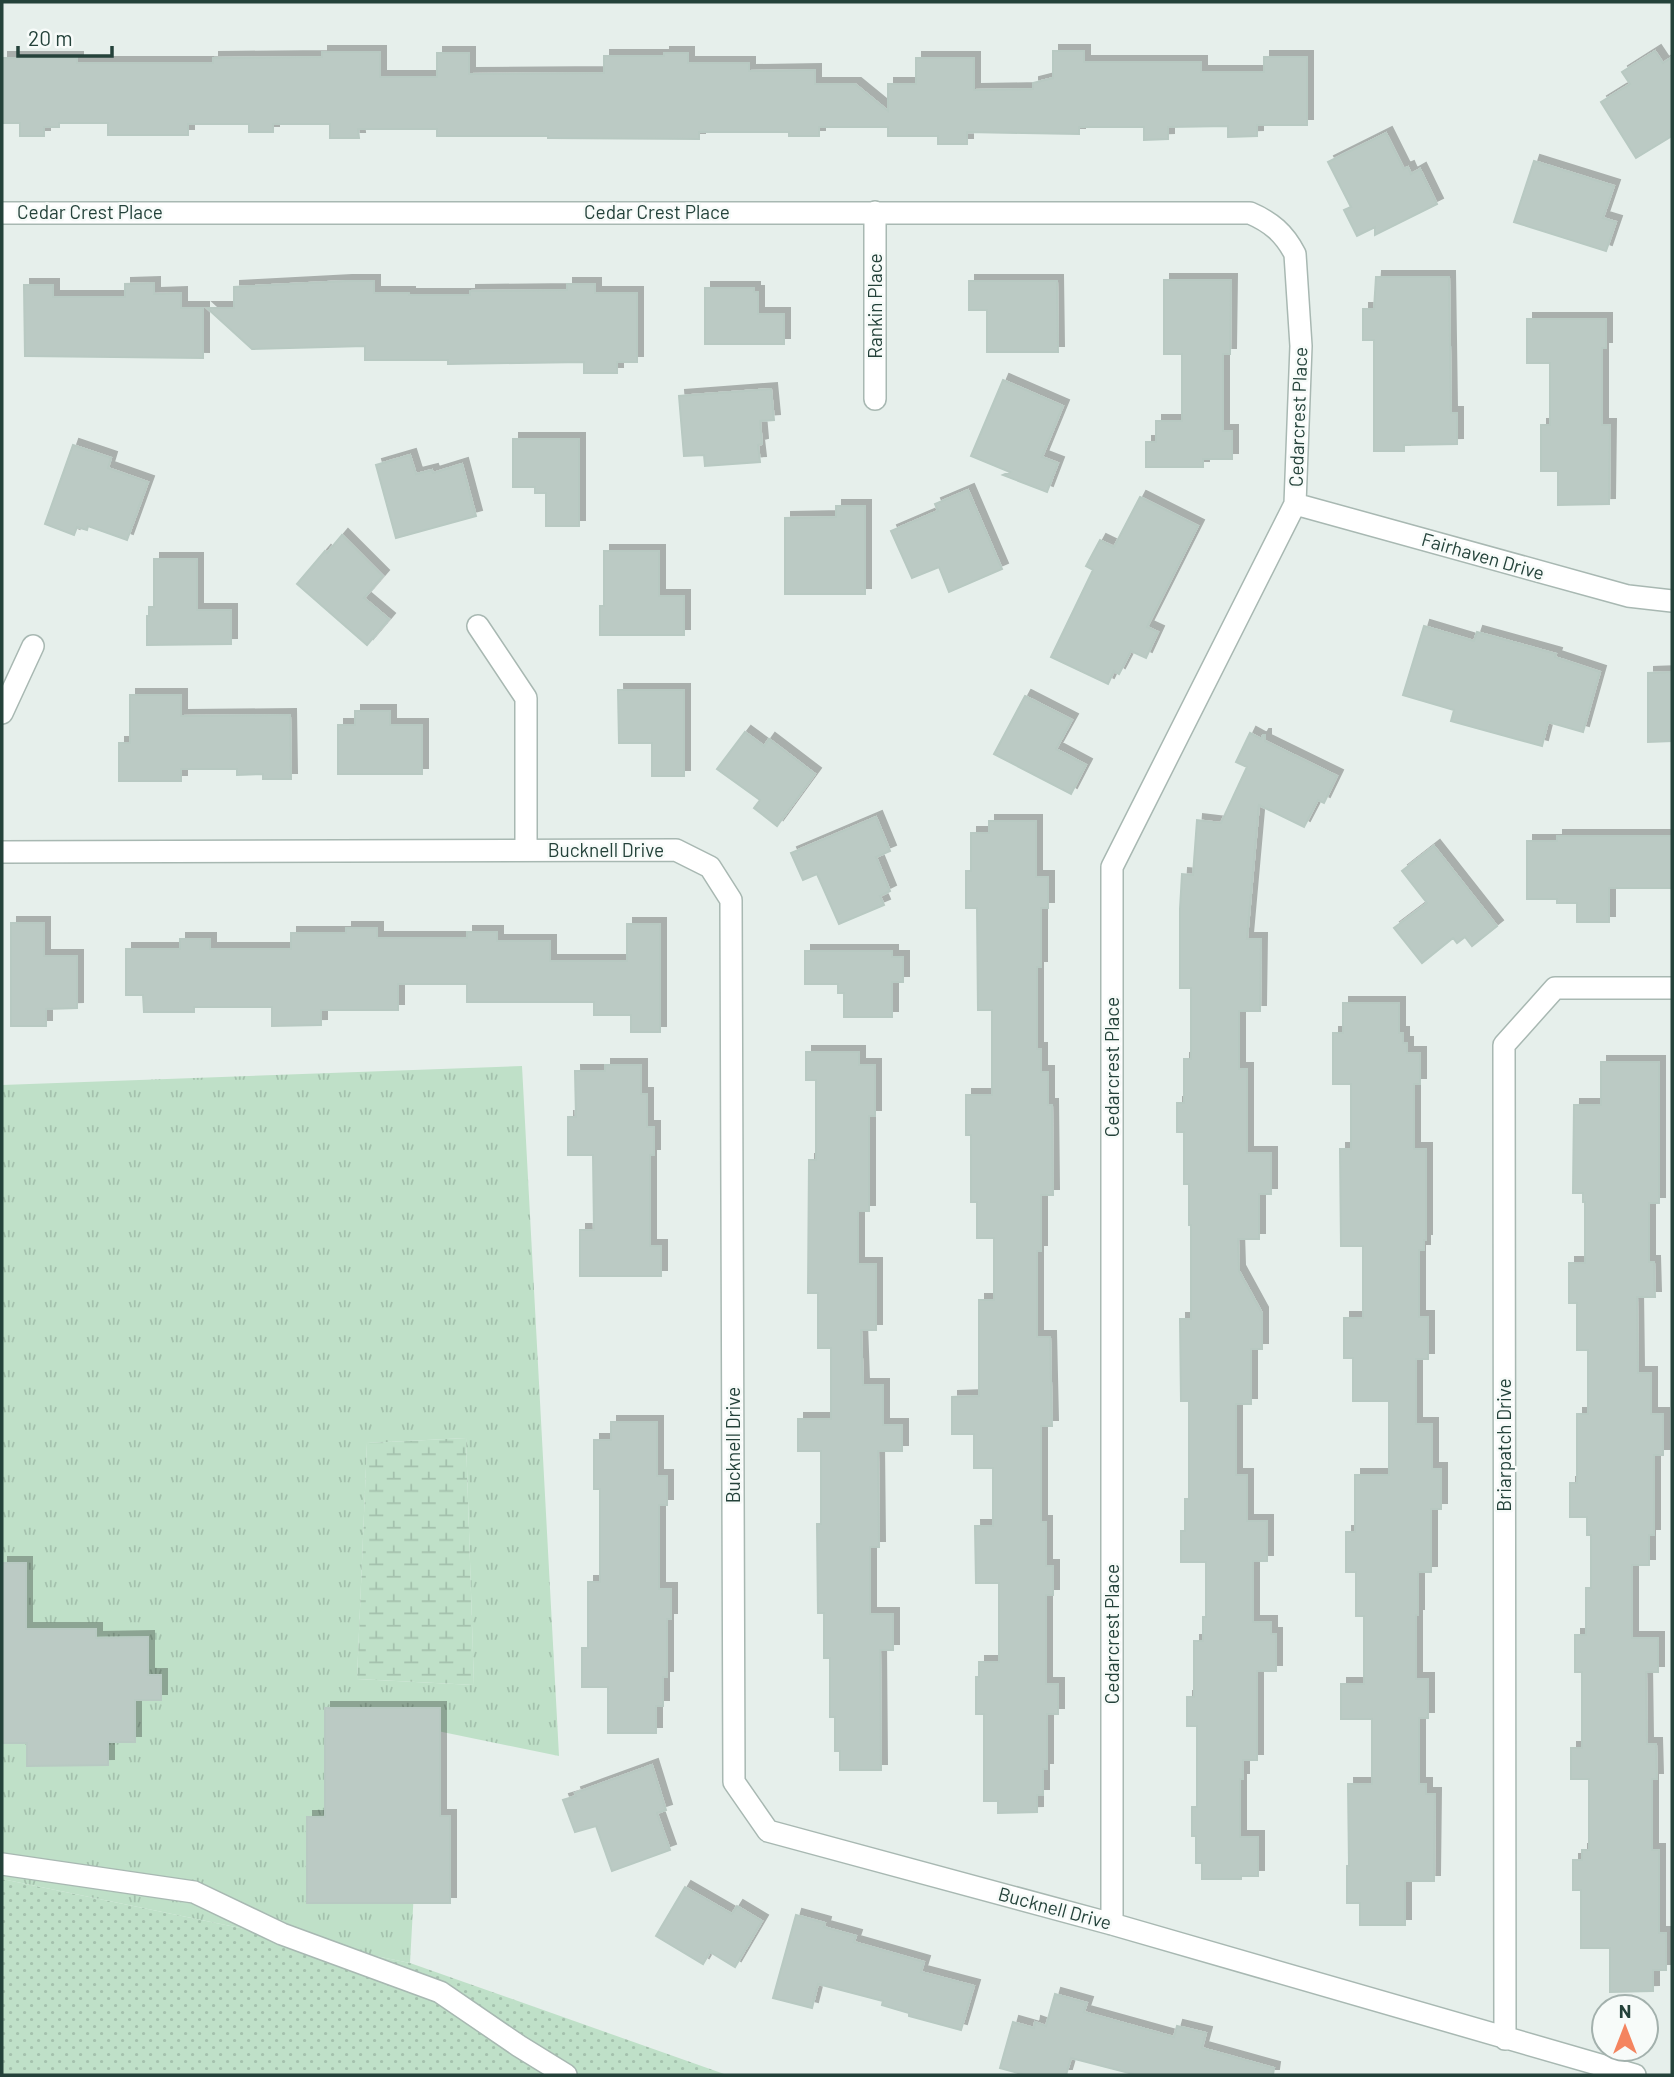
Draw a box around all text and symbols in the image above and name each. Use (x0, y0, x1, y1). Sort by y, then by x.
scale bar (18, 14, 112, 58)
text: 20 m (28, 25, 73, 50)
street label: Cedar Crest Place (17, 200, 163, 223)
street label: Cedar Crest Place (584, 200, 730, 223)
street label: Rankin Place (863, 253, 886, 359)
street label: Cedarcrest Place (1284, 346, 1311, 488)
street label: Fairhaven Drive (1419, 527, 1547, 584)
street label: Bucknell Drive (548, 838, 664, 861)
street label: Cedarcrest Place (1100, 997, 1123, 1137)
street label: Briarpatch Drive (1492, 1378, 1515, 1512)
street label: Bucknell Drive (721, 1387, 744, 1503)
street label: Cedarcrest Place (1100, 1564, 1123, 1704)
street label: Bucknell Drive (996, 1881, 1114, 1934)
north arrow (1590, 1993, 1660, 2063)
text: N (1619, 1999, 1631, 2022)

